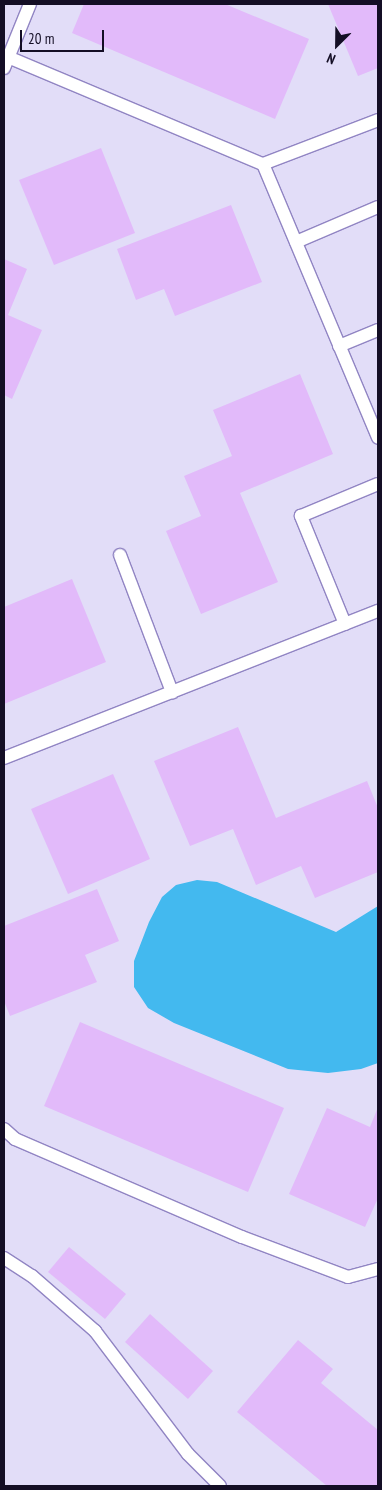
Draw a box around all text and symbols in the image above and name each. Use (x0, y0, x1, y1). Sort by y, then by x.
scale bar (22, 20, 106, 52)
north arrow (312, 20, 362, 70)
text: 20 m (28, 29, 54, 48)
text: N (324, 49, 338, 69)

